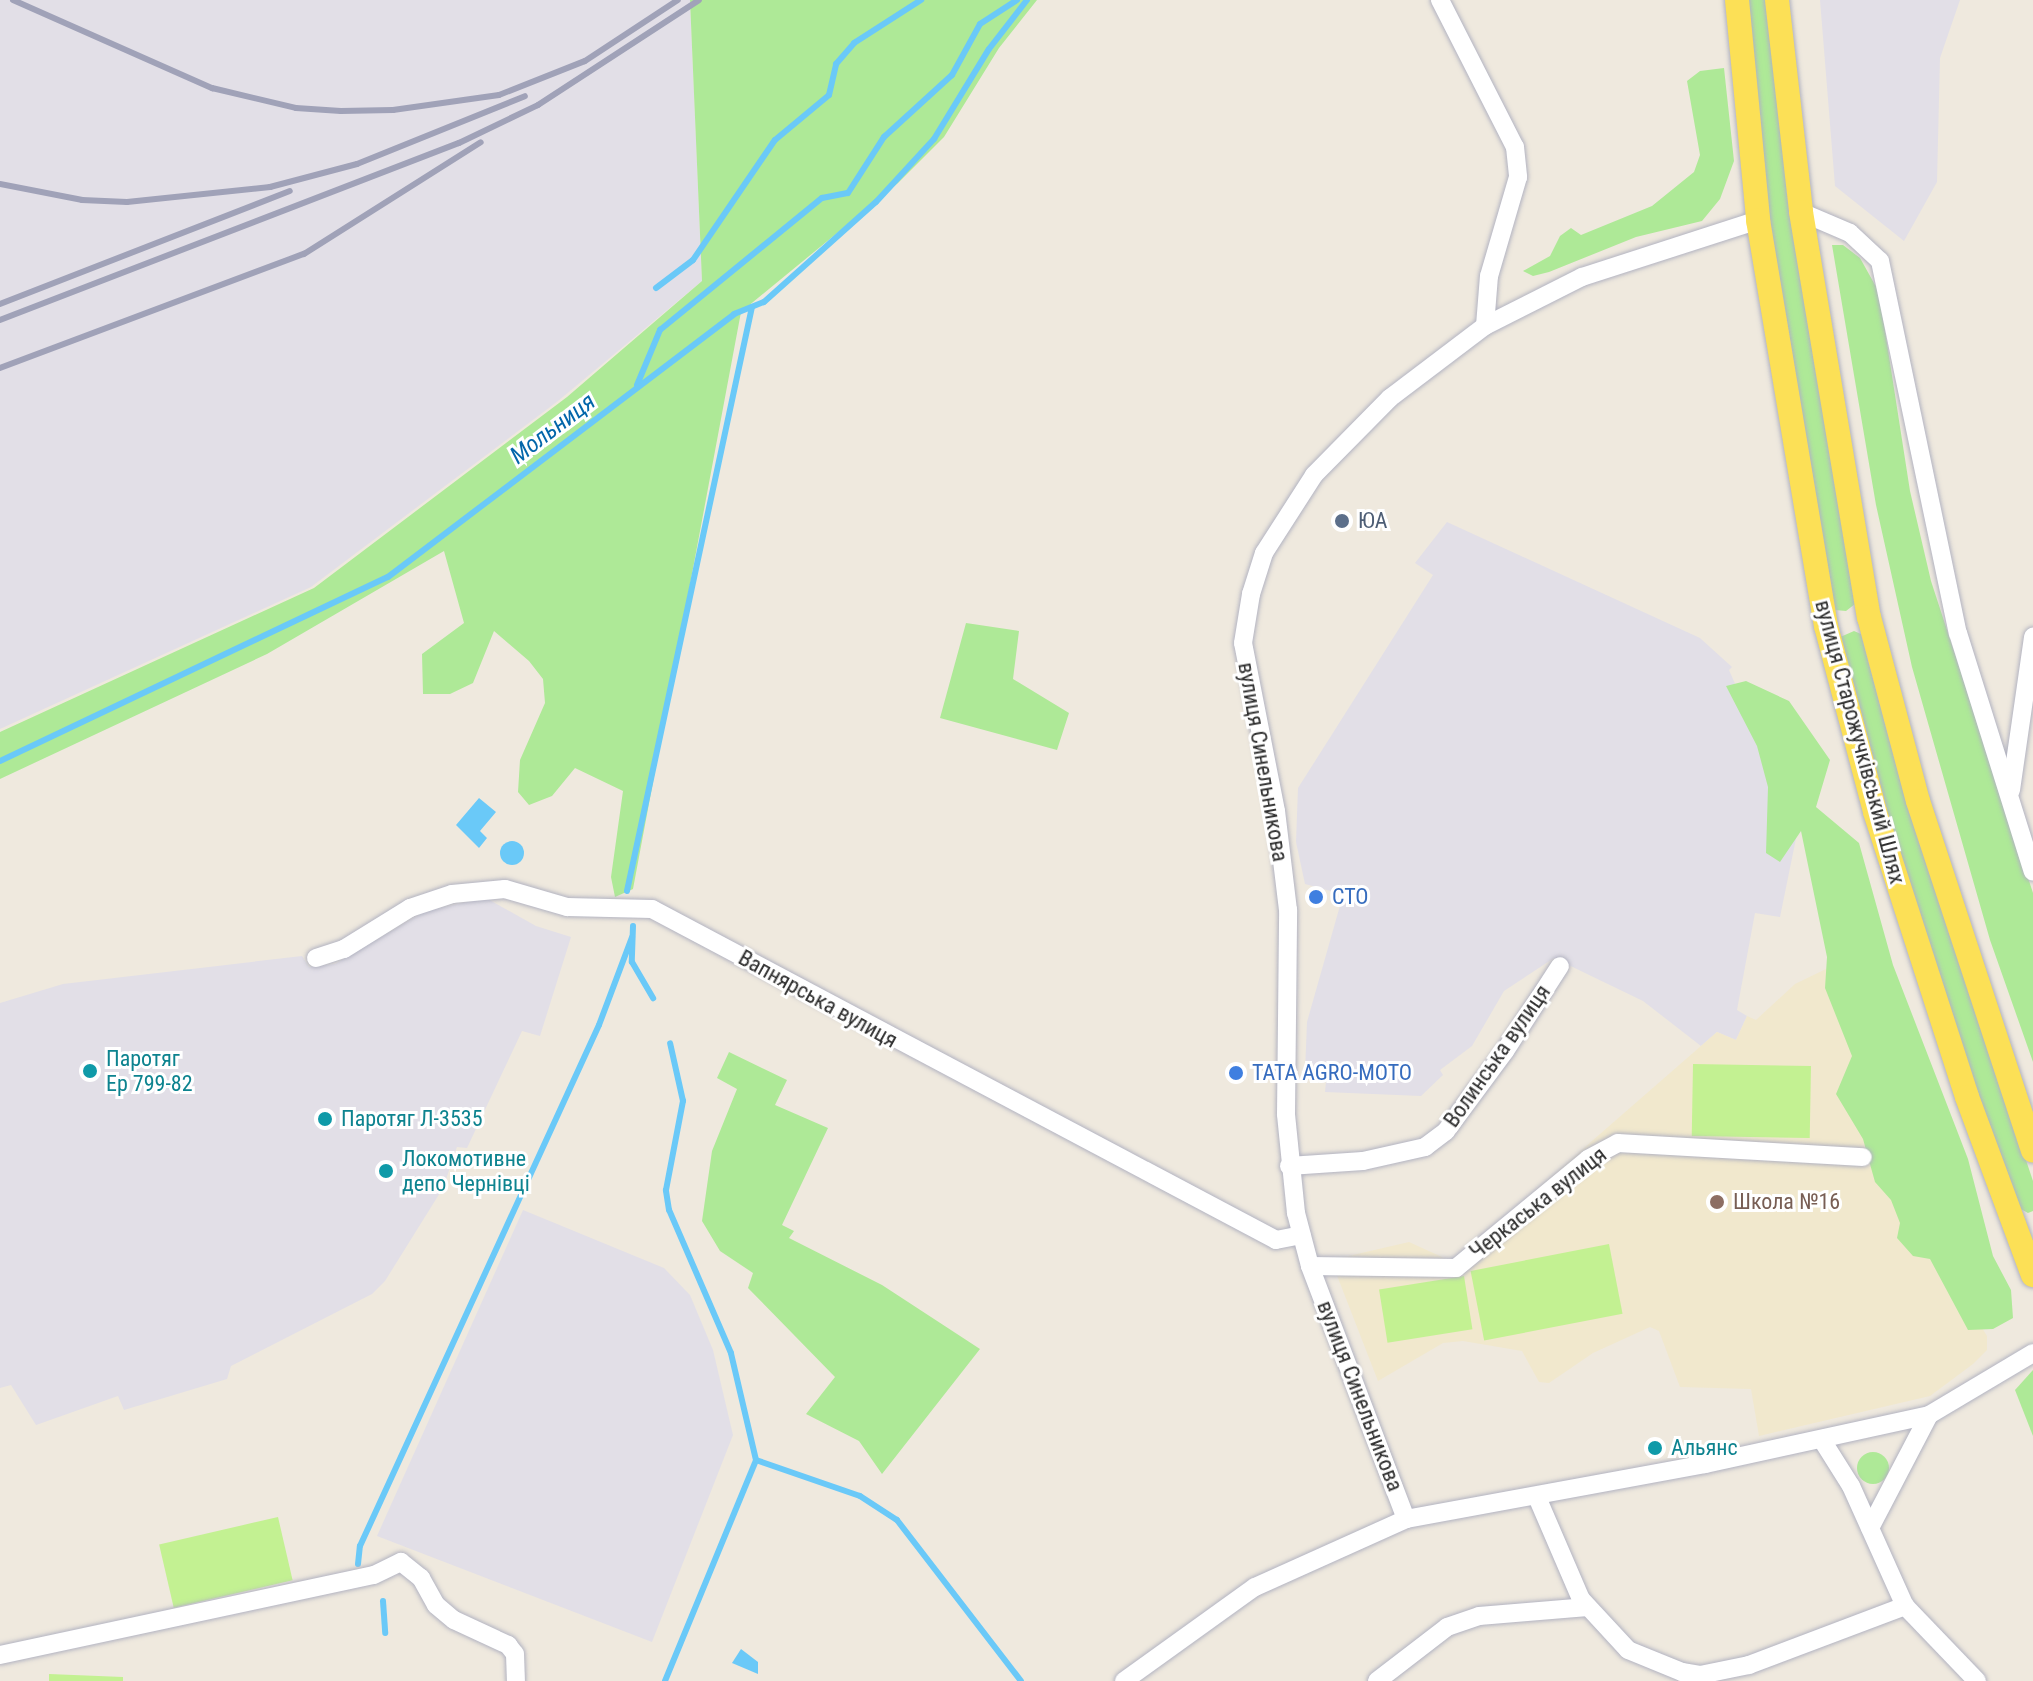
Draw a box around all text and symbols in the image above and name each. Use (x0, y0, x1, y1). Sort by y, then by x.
water label: Мольниця (505, 388, 601, 470)
place label: ЮА (1358, 508, 1388, 534)
marker: ЮА (1333, 512, 1351, 530)
street label: вулиця Старожучківський Шлях (1809, 597, 1911, 887)
street label: вулиця Синельникова (1232, 660, 1294, 864)
place label: СТО (1332, 884, 1369, 910)
marker: СТО (1307, 888, 1325, 906)
street label: Вапнярська вулиця (734, 944, 902, 1054)
street label: Волинська вулиця (1438, 980, 1556, 1132)
place label: Паротяг Ер 799-82 (106, 1045, 193, 1096)
place label: TATA AGRO-MOTO (1252, 1060, 1412, 1086)
marker: Паротяг Ер 799-82 (81, 1062, 99, 1080)
marker: TATA AGRO-MOTO (1227, 1064, 1245, 1082)
place label: Паротяг Л-3535 (341, 1106, 482, 1132)
marker: Паротяг Л-3535 (316, 1110, 334, 1128)
street label: Черкаська вулиця (1464, 1141, 1612, 1265)
place label: Локомотивне депо Чернівці (402, 1145, 530, 1196)
marker: Локомотивне депо Чернівці (377, 1162, 395, 1180)
place label: Школа №16 (1733, 1189, 1840, 1215)
marker: Школа №16 (1708, 1193, 1726, 1211)
street label: вулиця Синельникова (1312, 1297, 1408, 1495)
place label: Альянс (1671, 1435, 1738, 1461)
marker: Альянс (1646, 1439, 1664, 1457)

